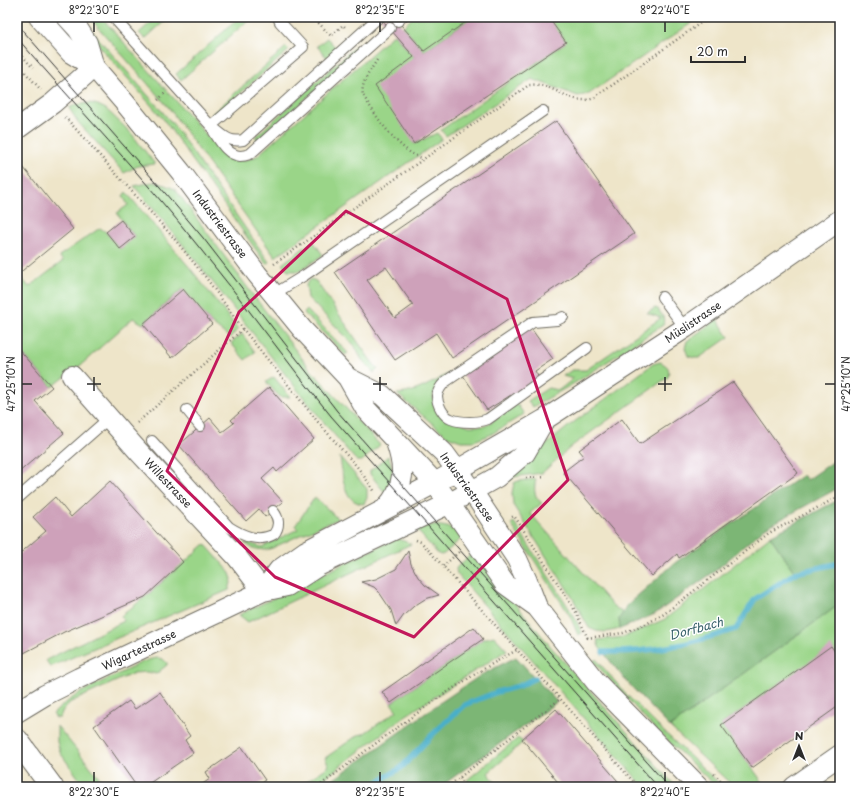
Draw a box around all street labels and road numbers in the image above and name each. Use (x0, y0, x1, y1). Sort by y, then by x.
street label: Industriestrasse (189, 186, 252, 262)
street label: Müslistrasse (661, 296, 725, 347)
street label: Industriestrasse (436, 448, 499, 525)
street label: Willestrasse (141, 454, 196, 512)
street label: Wigartestrasse (99, 625, 179, 674)

